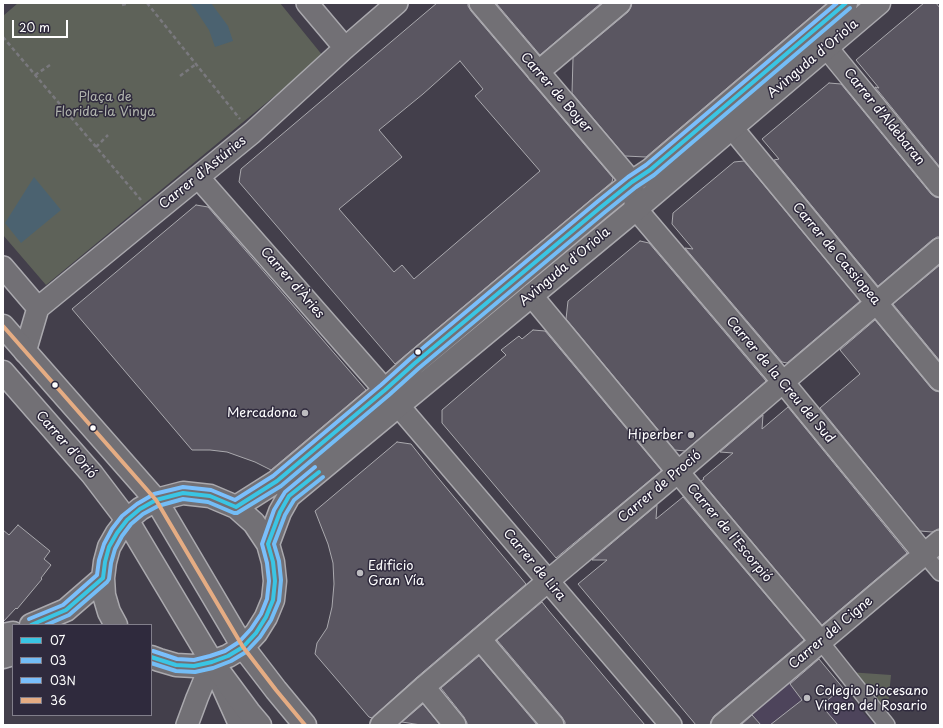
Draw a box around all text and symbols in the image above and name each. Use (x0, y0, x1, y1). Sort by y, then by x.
scale bar (14, 12, 70, 38)
street label: Avinguda d'Oriola (764, 16, 862, 102)
text: 20 m (19, 18, 50, 36)
street label: Carrer de Boyer (517, 50, 595, 136)
street label: Carrer d'Aldebaran (840, 65, 928, 169)
park label: Plaça de Florida-la Vinya (55, 89, 155, 120)
street label: Carrer d'Astúries (156, 133, 250, 213)
street label: Carrer de Cassiopea (789, 200, 883, 308)
street label: Avinguda d'Oriola (516, 224, 614, 310)
street label: Carrer d'Àries (257, 244, 327, 322)
street label: Carrer de la Creu del Sud (723, 314, 837, 446)
unlabelled marker (413, 347, 423, 357)
unlabelled marker (50, 380, 60, 390)
place label: Mercadona (227, 405, 297, 421)
street label: Carrer d'Orió (32, 408, 100, 482)
marker: Mercadona (300, 408, 310, 418)
unlabelled marker (88, 423, 98, 433)
place label: Hiperber (628, 427, 683, 443)
marker: Hiperber (686, 430, 696, 440)
street label: Carrer de Proció (615, 448, 705, 526)
street label: Carrer de l'Escorpió (683, 481, 775, 585)
street label: Carrer de Lira (499, 526, 569, 604)
place label: Edificio Gran Vía (368, 558, 424, 589)
marker: Edificio Gran Vía (355, 568, 365, 578)
street label: Carrer del Cigne (786, 593, 876, 673)
legend (12, 624, 152, 716)
text: 07 (50, 631, 65, 649)
text: 03 (50, 651, 66, 669)
text: 03N (50, 671, 76, 689)
place label: Colegio Diocesano Virgen del Rosario (815, 683, 928, 714)
text: 36 (50, 691, 66, 709)
marker: Colegio Diocesano Virgen del Rosario (802, 693, 812, 703)

